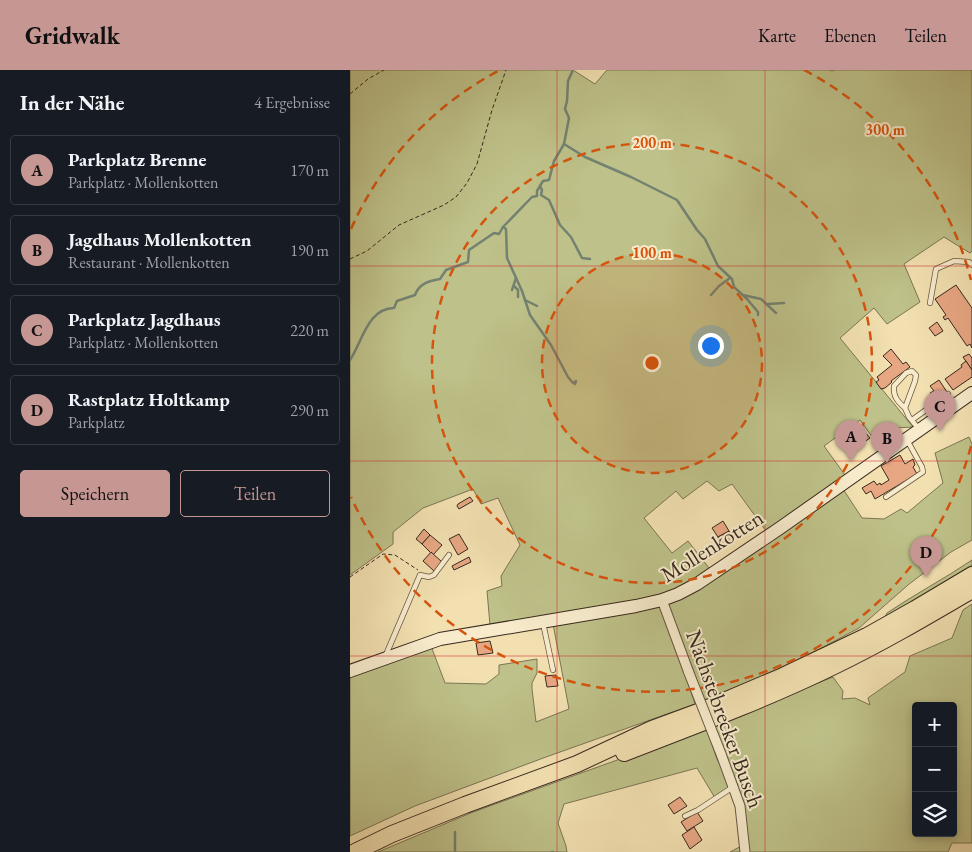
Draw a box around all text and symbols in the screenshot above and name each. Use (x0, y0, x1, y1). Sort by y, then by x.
text: Gridwalk (25, 20, 120, 51)
text: Karte (758, 24, 796, 47)
text: Ebenen (824, 24, 877, 47)
text: Teilen (905, 24, 947, 47)
text: In der Nähe (20, 89, 125, 116)
text: 4 Ergebnisse (254, 92, 330, 113)
text: 300 m (865, 120, 905, 139)
text: 200 m (632, 133, 672, 152)
text: Parkplatz Brenne (68, 147, 206, 172)
text: A (31, 160, 43, 181)
text: 170 m (290, 160, 329, 181)
text: Parkplatz · Mollenkotten (68, 172, 219, 193)
text: Jagdhaus Mollenkotten (68, 227, 251, 252)
text: B (32, 240, 42, 261)
text: 190 m (290, 240, 329, 261)
text: 100 m (632, 243, 672, 262)
text: Restaurant · Mollenkotten (68, 252, 230, 273)
text: Parkplatz Jagdhaus (68, 307, 221, 332)
text: C (31, 320, 43, 341)
text: 220 m (290, 320, 329, 341)
text: Parkplatz · Mollenkotten (68, 332, 219, 353)
your location (698, 333, 724, 359)
centre of rings (643, 354, 661, 372)
text: Rastplatz Holtkamp (68, 387, 230, 412)
pin: C (924, 390, 956, 431)
text: D (31, 400, 43, 421)
text: 290 m (290, 400, 329, 421)
text: Parkplatz (68, 412, 125, 433)
pin: A (835, 420, 867, 461)
pin: B (871, 422, 903, 463)
button: Speichern (20, 470, 170, 517)
button: Teilen (180, 470, 330, 517)
street label: Mollenkotten (655, 503, 769, 589)
pin: D (910, 536, 942, 577)
street label: Nächstebrecker Busch (679, 626, 771, 812)
map controls (912, 702, 957, 837)
button: + (912, 702, 957, 747)
button: − (912, 747, 957, 792)
button: layers (912, 792, 957, 837)

